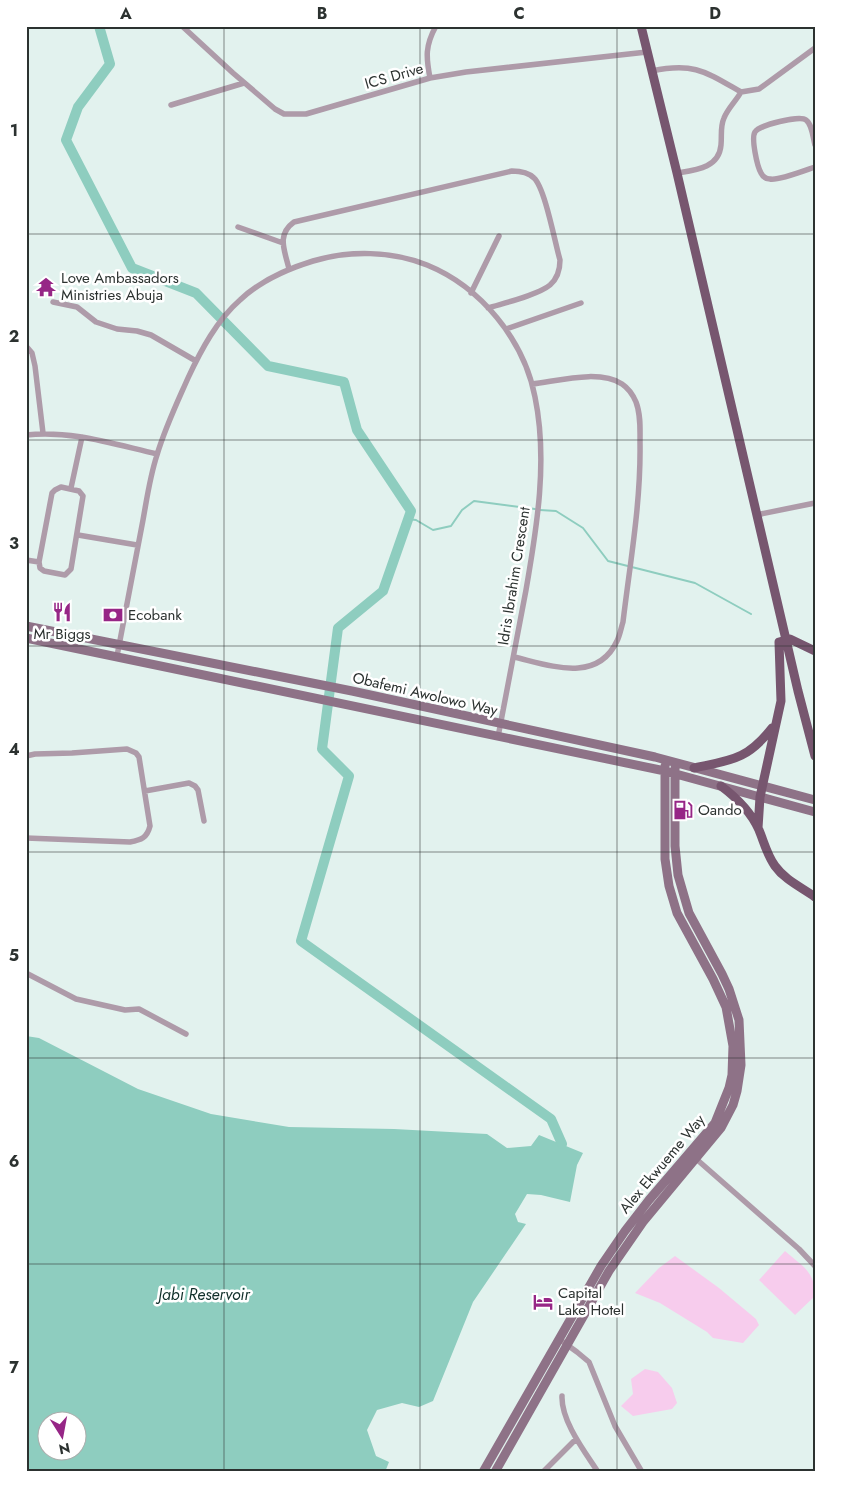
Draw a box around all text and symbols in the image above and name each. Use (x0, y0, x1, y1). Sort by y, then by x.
text: A (119, 2, 132, 25)
text: B (317, 2, 327, 25)
text: C (513, 2, 525, 25)
text: D (709, 2, 721, 25)
street label: ICS Drive (362, 57, 426, 95)
text: 1 (10, 119, 18, 142)
place label: Love Ambassadors Ministries Abuja (61, 267, 179, 306)
temple icon: Love Ambassadors Ministries Abuja (35, 276, 57, 298)
text: 2 (9, 325, 19, 348)
street label: Idris Ibrahim Crescent (492, 505, 536, 647)
text: 3 (9, 532, 19, 555)
restaurant icon: Mr Biggs (51, 601, 73, 623)
bank icon: Ecobank (102, 604, 124, 626)
place label: Ecobank (128, 604, 182, 626)
place label: Mr Biggs (33, 623, 91, 645)
street label: Obafemi Awolowo Way (350, 667, 500, 721)
text: 4 (8, 738, 20, 761)
fuel station icon: Oando (672, 799, 694, 821)
place label: Oando (698, 799, 742, 821)
text: 5 (9, 944, 19, 967)
street label: Alex Ekwueme Way (614, 1109, 710, 1218)
text: 6 (9, 1150, 19, 1173)
place label: Capital Lake Hotel (558, 1282, 624, 1321)
water label: Jabi Reservoir (155, 1283, 251, 1306)
hotel icon: Capital Lake Hotel (532, 1291, 554, 1313)
text: 7 (9, 1356, 19, 1379)
north arrow (38, 1410, 88, 1460)
text: N (57, 1438, 72, 1460)

